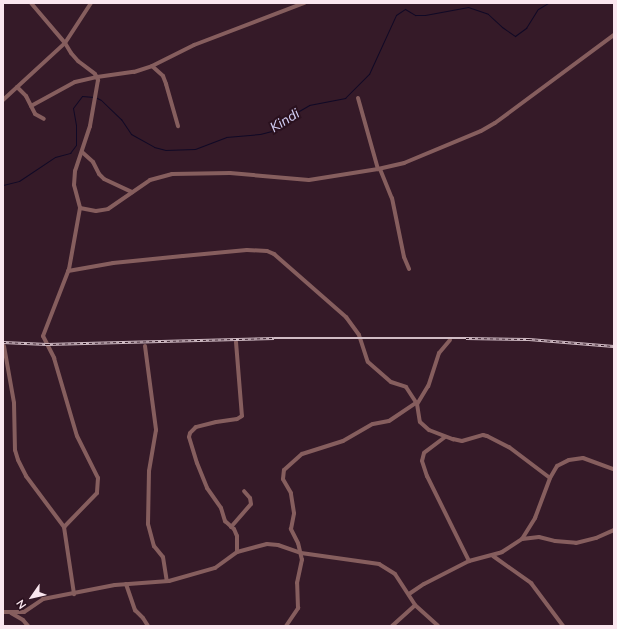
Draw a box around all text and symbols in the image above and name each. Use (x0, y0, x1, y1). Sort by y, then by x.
water label: Kindi (267, 106, 303, 136)
north arrow (12, 577, 52, 617)
text: N (13, 596, 30, 612)

